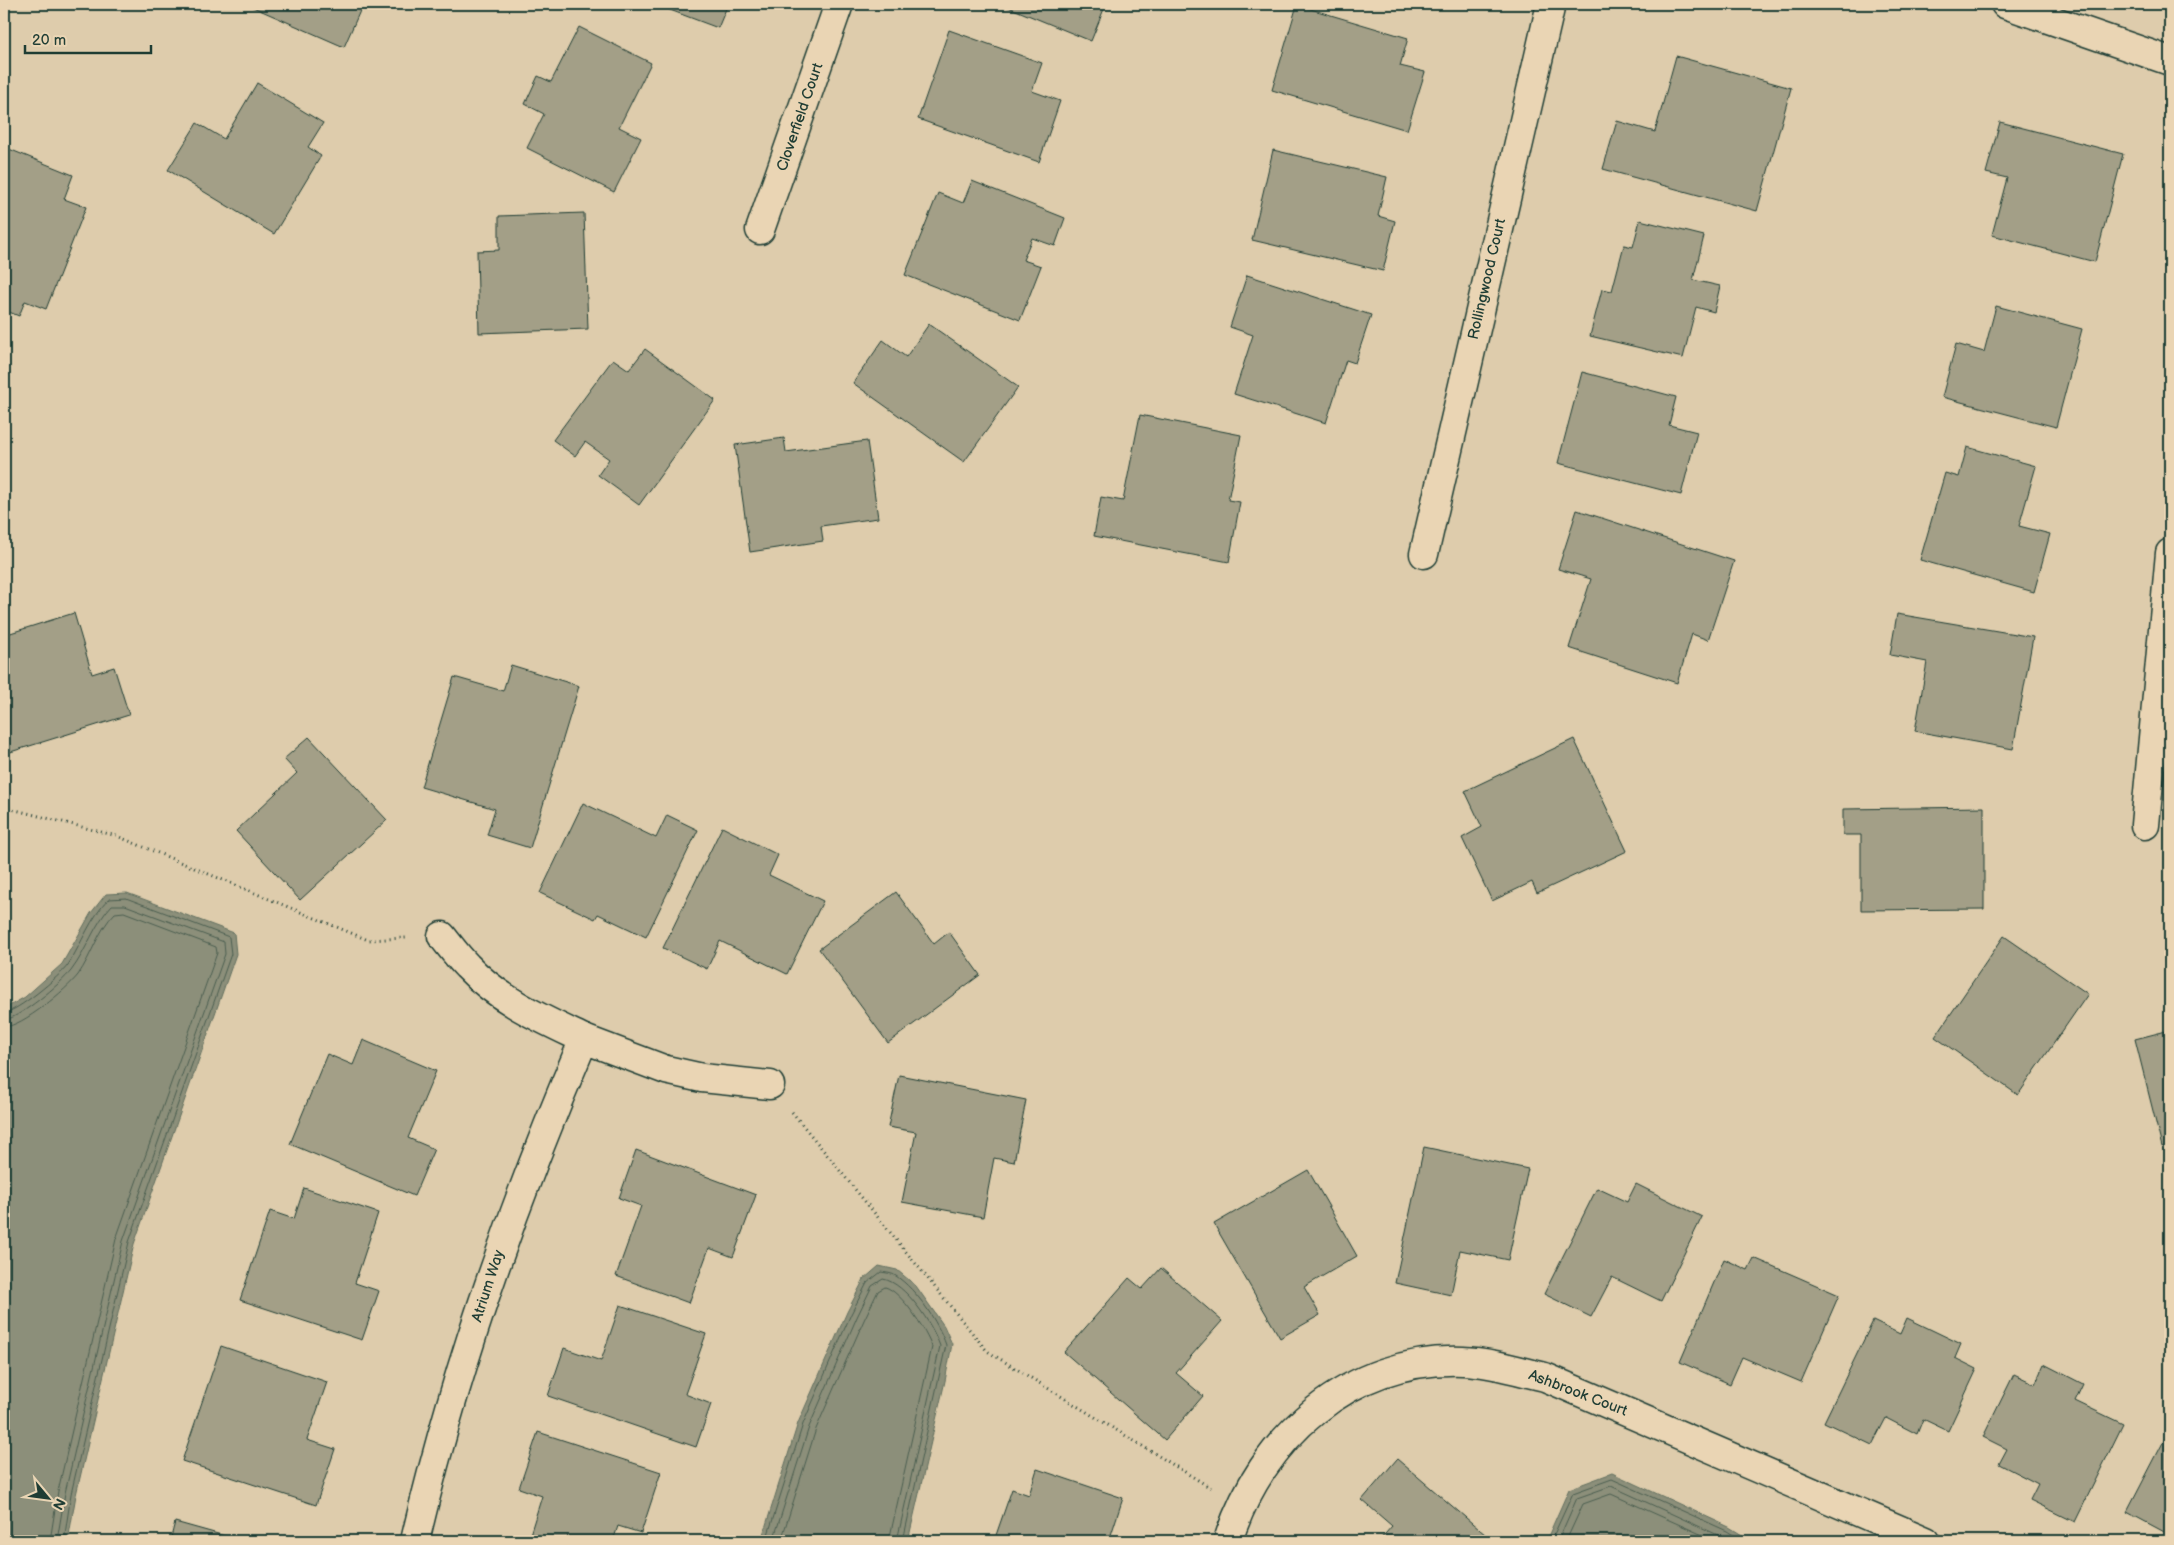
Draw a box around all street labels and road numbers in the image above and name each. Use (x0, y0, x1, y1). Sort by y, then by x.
street label: Cloverfield Court (773, 60, 828, 174)
street label: Rollingwood Court (1464, 216, 1510, 341)
street label: Atrium Way (467, 1247, 509, 1325)
street label: Ashbrook Court (1526, 1365, 1630, 1421)

